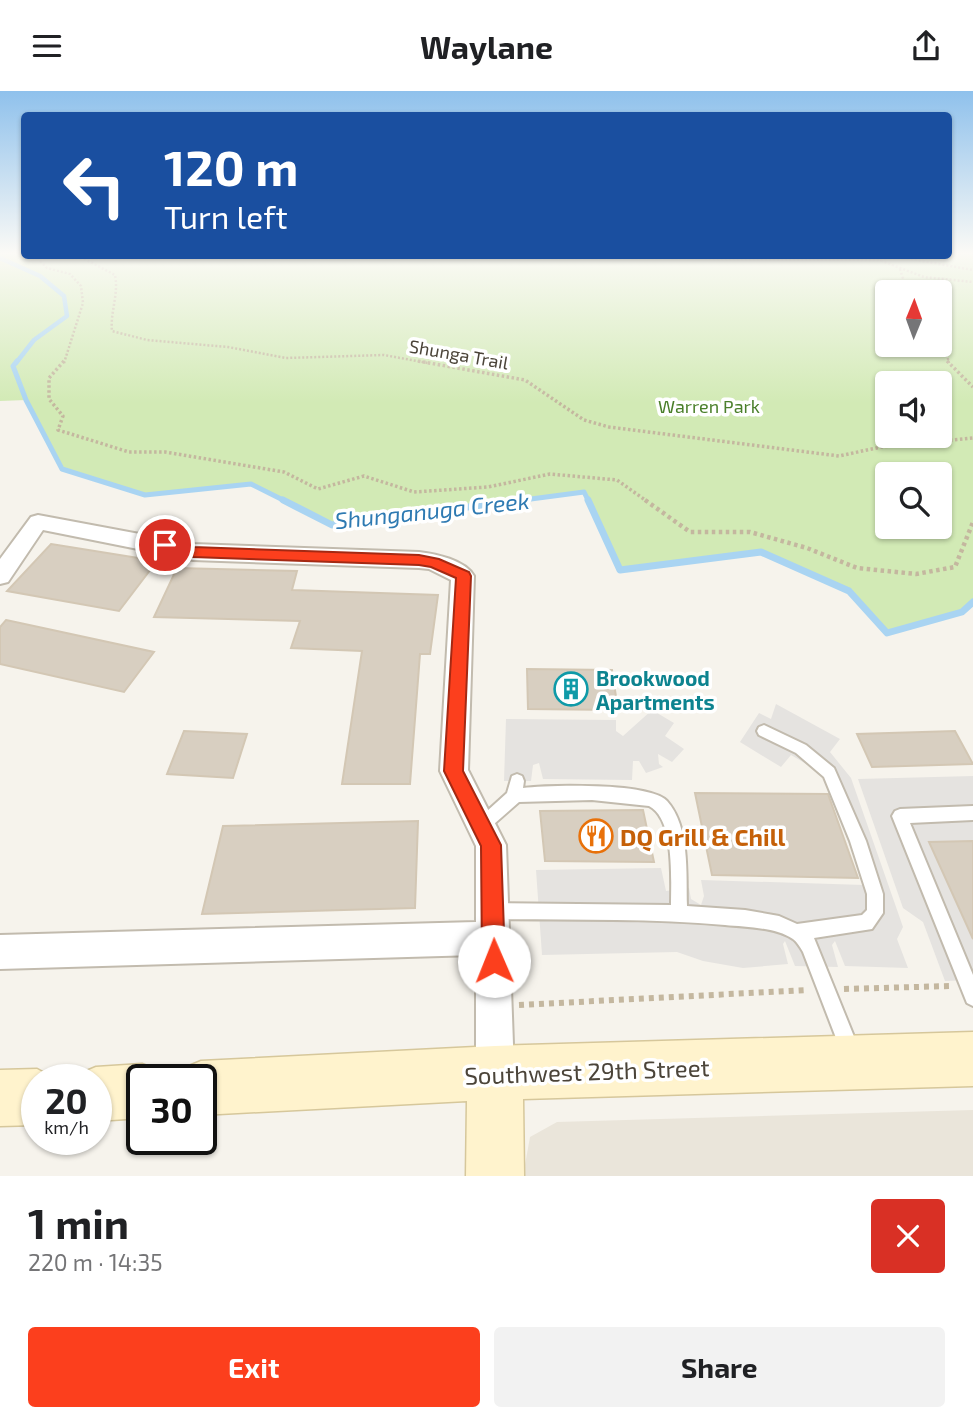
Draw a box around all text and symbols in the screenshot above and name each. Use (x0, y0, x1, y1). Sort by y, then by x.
icon: menu (28, 27, 66, 65)
text: Waylane (420, 27, 553, 65)
icon: share (907, 27, 945, 65)
text: 120 m (164, 137, 298, 196)
icon: left (49, 140, 140, 231)
text: Turn left (164, 197, 288, 235)
north arrow (875, 280, 952, 357)
map controls (875, 280, 952, 539)
street label: Shunga Trail (408, 334, 511, 374)
button: sound (875, 371, 952, 448)
park label: Warren Park (658, 395, 760, 417)
button: search (875, 462, 952, 539)
water label: Shunganuga Creek (333, 486, 531, 534)
pin (135, 515, 195, 575)
icon: arrive (146, 526, 184, 564)
place label: Brookwood Apartments (596, 665, 715, 714)
building icon: Brookwood Apartments (552, 670, 590, 708)
restaurant icon: DQ Grill & Chill (577, 817, 615, 855)
place label: DQ Grill & Chill (620, 822, 786, 852)
position arrow (457, 924, 531, 998)
street label: Southwest 29th Street (464, 1052, 710, 1090)
speed limit sign: 30 (126, 1064, 217, 1155)
text: 20 (45, 1079, 88, 1121)
text: km/h (44, 1116, 89, 1138)
text: 1 min (28, 1197, 129, 1247)
button: close (871, 1199, 945, 1273)
text: 220 m · 14:35 (28, 1248, 163, 1276)
button: Exit (28, 1327, 480, 1407)
button: Share (494, 1327, 945, 1407)

